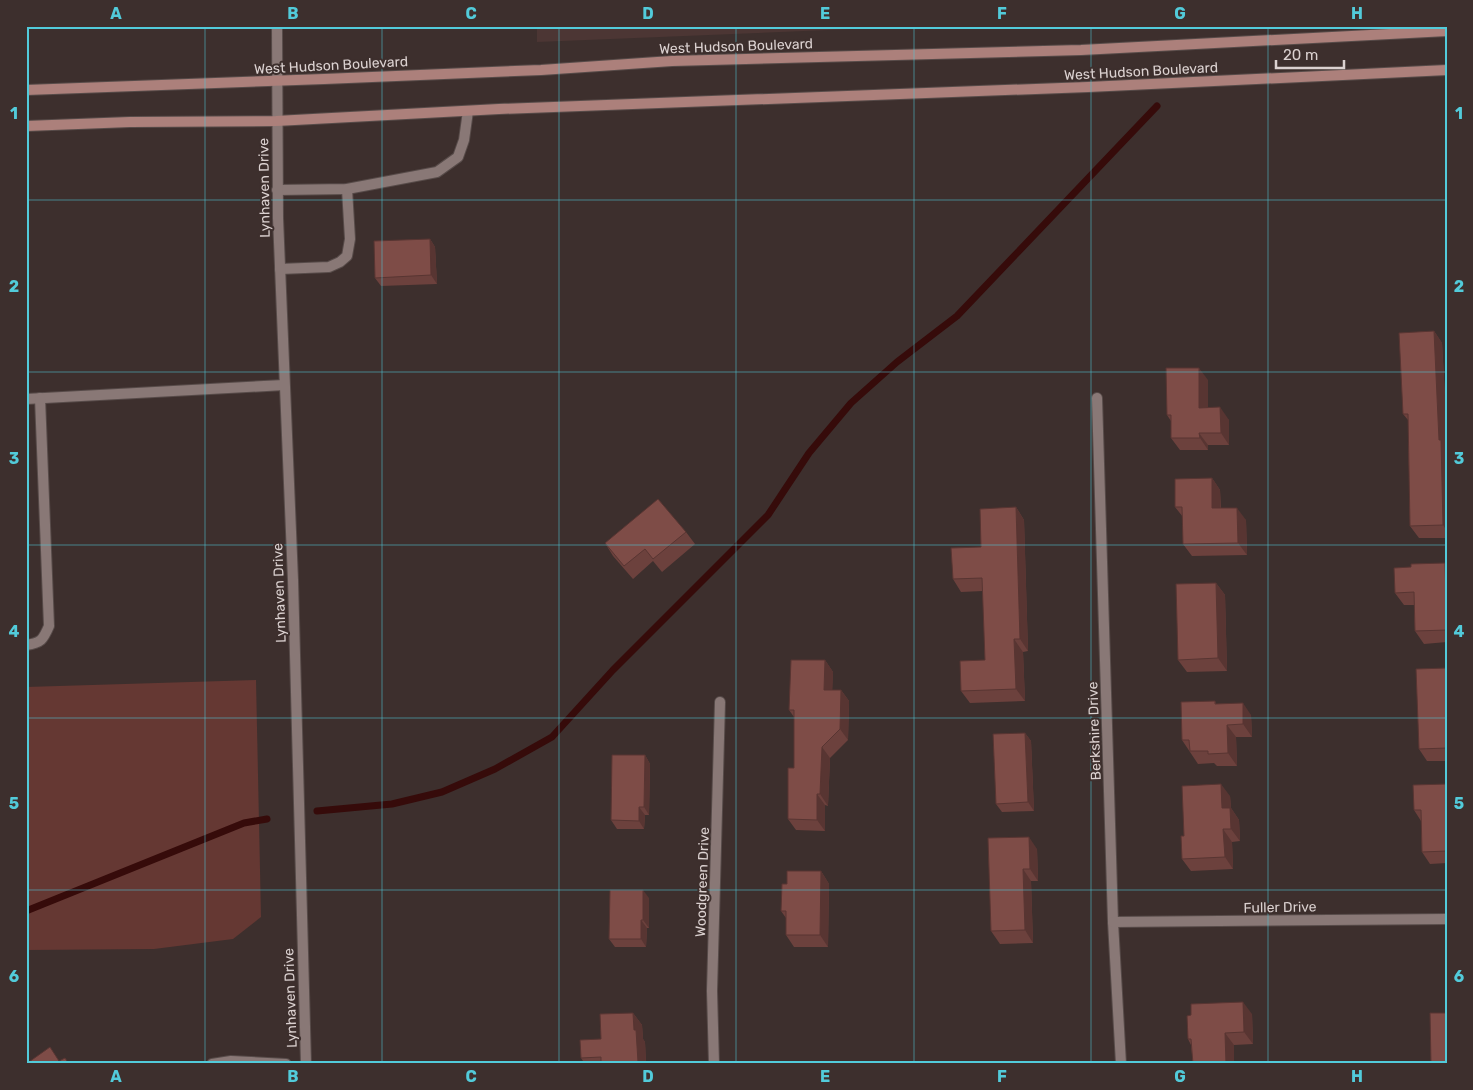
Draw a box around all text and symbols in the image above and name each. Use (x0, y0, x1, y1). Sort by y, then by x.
text: A (110, 4, 122, 23)
text: B (287, 4, 299, 23)
text: C (465, 4, 477, 23)
text: D (642, 4, 654, 23)
text: E (820, 4, 830, 23)
text: F (997, 4, 1007, 23)
text: G (1174, 4, 1186, 23)
text: H (1351, 4, 1363, 23)
street label: West Hudson Boulevard (659, 35, 813, 58)
scale bar (1276, 38, 1343, 70)
text: 20 m (1283, 46, 1318, 64)
street label: West Hudson Boulevard (254, 53, 408, 78)
street label: West Hudson Boulevard (1064, 59, 1218, 84)
text: 1 (10, 104, 18, 123)
text: 1 (1455, 104, 1463, 123)
street label: Lynhaven Drive (255, 138, 274, 238)
text: 2 (9, 277, 19, 296)
text: 2 (1454, 277, 1464, 296)
text: 3 (9, 449, 19, 468)
text: 3 (1454, 449, 1464, 468)
street label: Lynhaven Drive (269, 543, 290, 643)
text: 4 (9, 622, 20, 641)
text: 4 (1454, 622, 1465, 641)
street label: Berkshire Drive (1084, 681, 1105, 781)
text: 5 (9, 794, 19, 813)
text: 5 (1454, 794, 1464, 813)
street label: Woodgreen Drive (692, 827, 713, 937)
street label: Fuller Drive (1243, 898, 1317, 917)
street label: Lynhaven Drive (280, 948, 301, 1048)
text: 6 (9, 967, 19, 986)
text: 6 (1454, 967, 1464, 986)
text: A (110, 1067, 122, 1086)
text: B (287, 1067, 299, 1086)
text: C (465, 1067, 477, 1086)
text: D (642, 1067, 654, 1086)
text: E (820, 1067, 830, 1086)
text: F (997, 1067, 1007, 1086)
text: G (1174, 1067, 1186, 1086)
text: H (1351, 1067, 1363, 1086)

